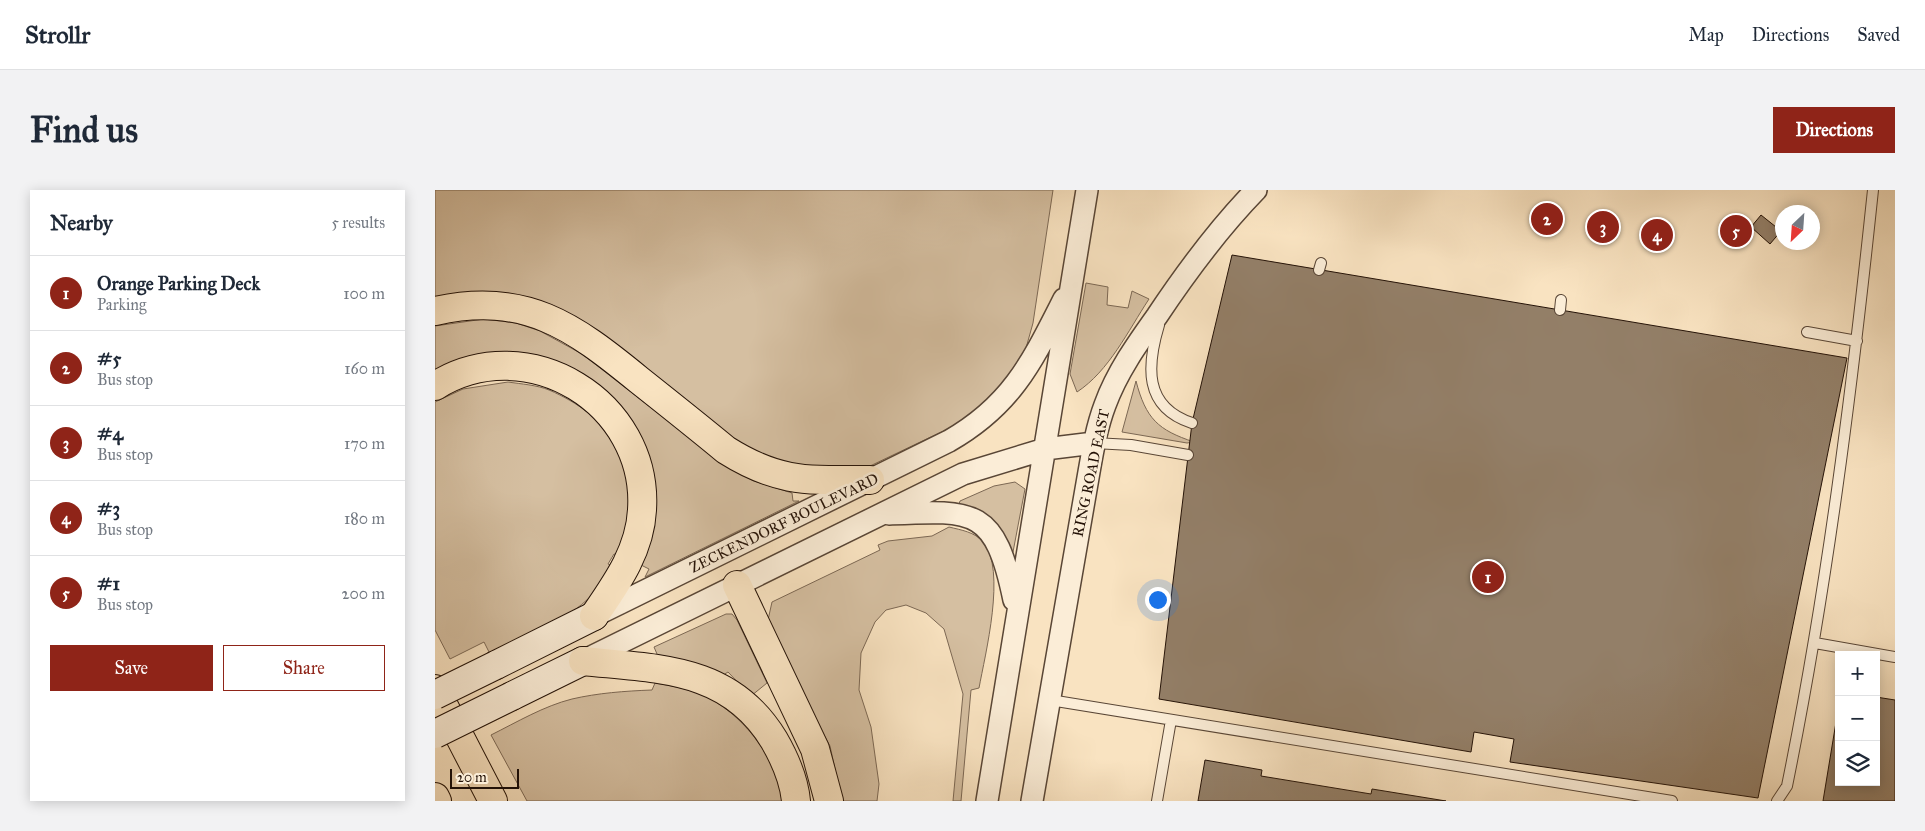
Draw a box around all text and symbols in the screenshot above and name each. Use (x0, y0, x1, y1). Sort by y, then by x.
text: Strollr (25, 20, 90, 50)
text: Map (1688, 24, 1724, 46)
text: Directions (1752, 24, 1829, 46)
text: Saved (1857, 24, 1900, 46)
button: Directions (1773, 107, 1895, 153)
text: Find us (30, 109, 138, 152)
pin: 2 (1531, 200, 1563, 238)
north arrow (1775, 205, 1820, 250)
pin: 3 (1587, 208, 1619, 246)
text: Nearby (50, 210, 113, 236)
pin: 5 (1720, 212, 1752, 250)
text: 5 results (331, 213, 385, 232)
pin: 4 (1641, 216, 1673, 254)
text: Orange Parking Deck (97, 272, 260, 295)
text: 1 (63, 284, 69, 303)
text: 100 m (343, 284, 385, 303)
text: Parking (97, 295, 146, 314)
text: #5 (97, 347, 121, 370)
text: 2 (62, 359, 70, 378)
text: 160 m (344, 359, 385, 378)
text: Bus stop (97, 370, 153, 389)
street label: RING ROAD EAST (1069, 407, 1113, 539)
text: #4 (97, 422, 123, 445)
text: 3 (63, 434, 69, 453)
text: 170 m (344, 434, 385, 453)
text: Bus stop (97, 445, 153, 464)
street label: ZECKENDORF BOULEVARD (687, 469, 881, 577)
text: #3 (97, 497, 120, 520)
text: 4 (62, 509, 70, 528)
text: 180 m (344, 509, 385, 528)
text: Bus stop (97, 520, 153, 539)
pin: 1 (1472, 558, 1504, 596)
text: #1 (97, 572, 120, 595)
text: 5 (62, 584, 70, 603)
text: 200 m (342, 584, 385, 603)
your location (1145, 587, 1171, 613)
text: Bus stop (97, 595, 153, 614)
button: Save (50, 645, 213, 691)
button: Share (223, 645, 385, 691)
map controls (1835, 651, 1880, 786)
button: + (1835, 651, 1880, 696)
button: − (1835, 696, 1880, 741)
button: layers (1835, 741, 1880, 786)
scale bar (450, 766, 519, 789)
text: 20 m (457, 769, 487, 786)

